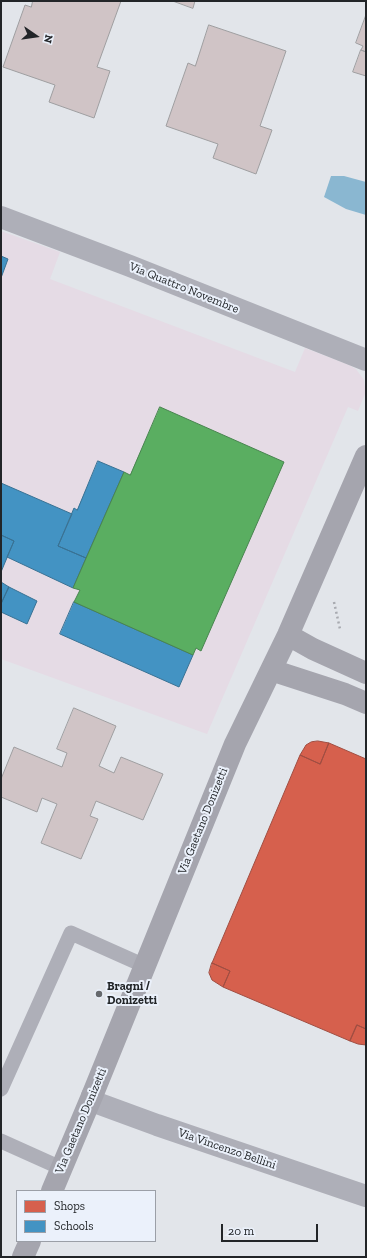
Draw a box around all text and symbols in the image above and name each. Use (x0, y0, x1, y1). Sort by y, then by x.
north arrow (16, 16, 56, 56)
text: N (41, 33, 55, 44)
street label: Via Quattro Novembre (127, 259, 241, 317)
street label: Via Gaetano Donizetti (175, 766, 231, 876)
place label: Bragni / Donizetti (107, 980, 157, 1008)
marker: Bragni / Donizetti (94, 989, 104, 999)
street label: Via Gaetano Donizetti (52, 1066, 110, 1176)
street label: Via Vincenzo Bellini (176, 1125, 278, 1173)
legend (16, 1190, 156, 1242)
text: Shops (54, 1199, 85, 1213)
scale bar (223, 1216, 320, 1242)
text: Schools (54, 1219, 93, 1233)
text: 20 m (228, 1224, 254, 1238)

